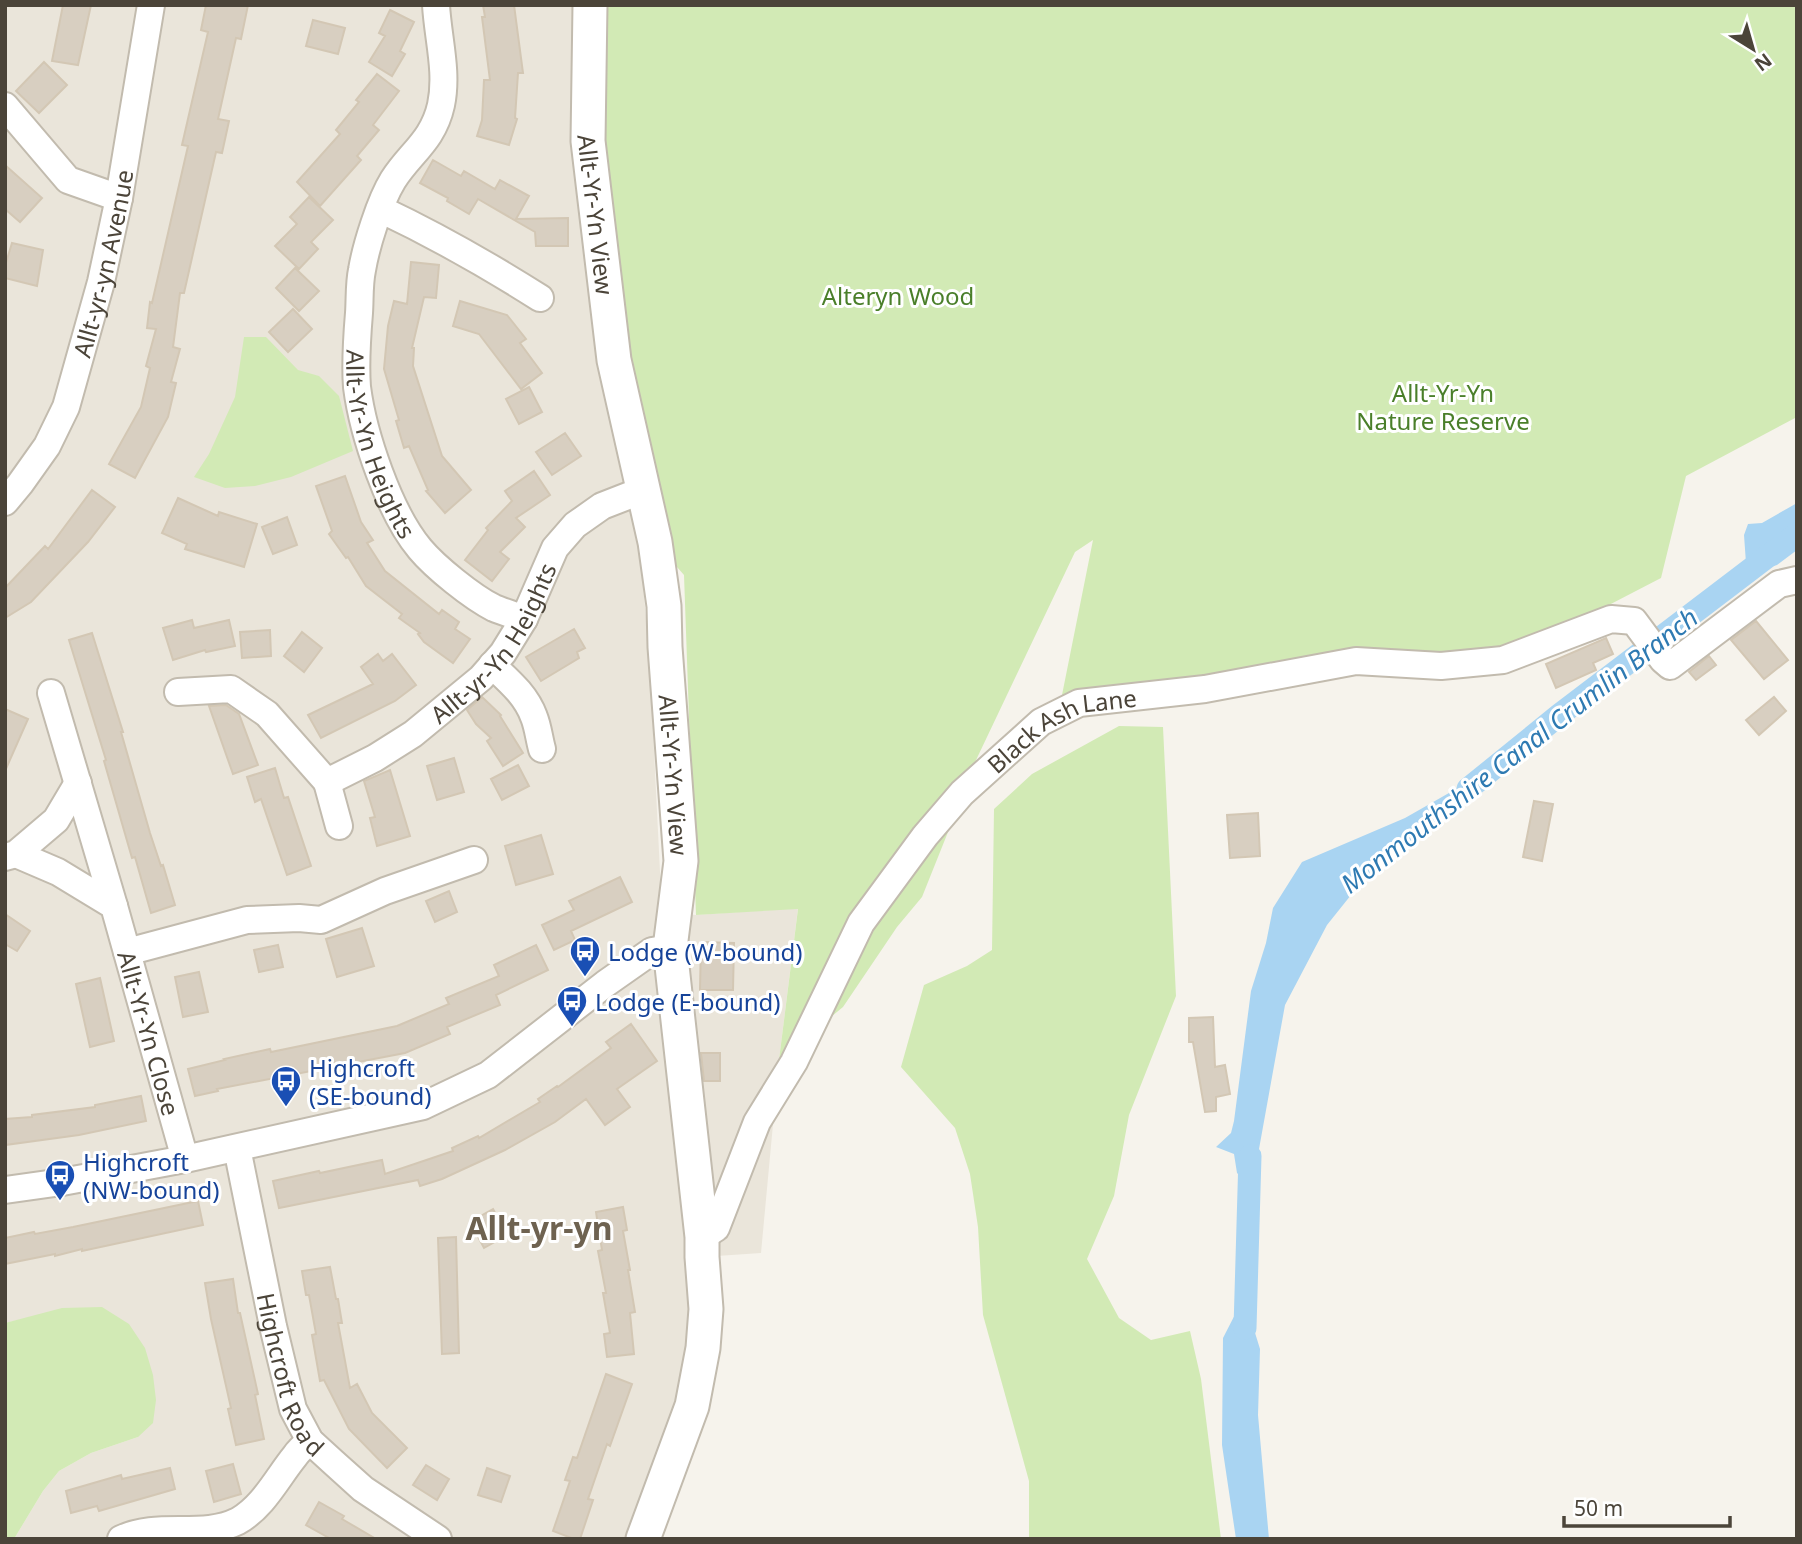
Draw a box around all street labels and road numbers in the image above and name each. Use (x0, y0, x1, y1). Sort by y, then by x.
street label: Allt-Yr-Yn View (571, 132, 623, 297)
street label: Allt-yr-yn Avenue (64, 167, 140, 361)
street label: Allt-Yr-Yn Heights (340, 349, 424, 544)
street label: Allt-yr-Yn Heights (423, 557, 563, 730)
street label: Black Ash Lane (979, 680, 1138, 780)
street label: Allt-Yr-Yn View (652, 693, 697, 857)
street label: Allt-Yr-Yn Close (111, 947, 188, 1119)
street label: Highcroft Road (250, 1290, 332, 1463)

